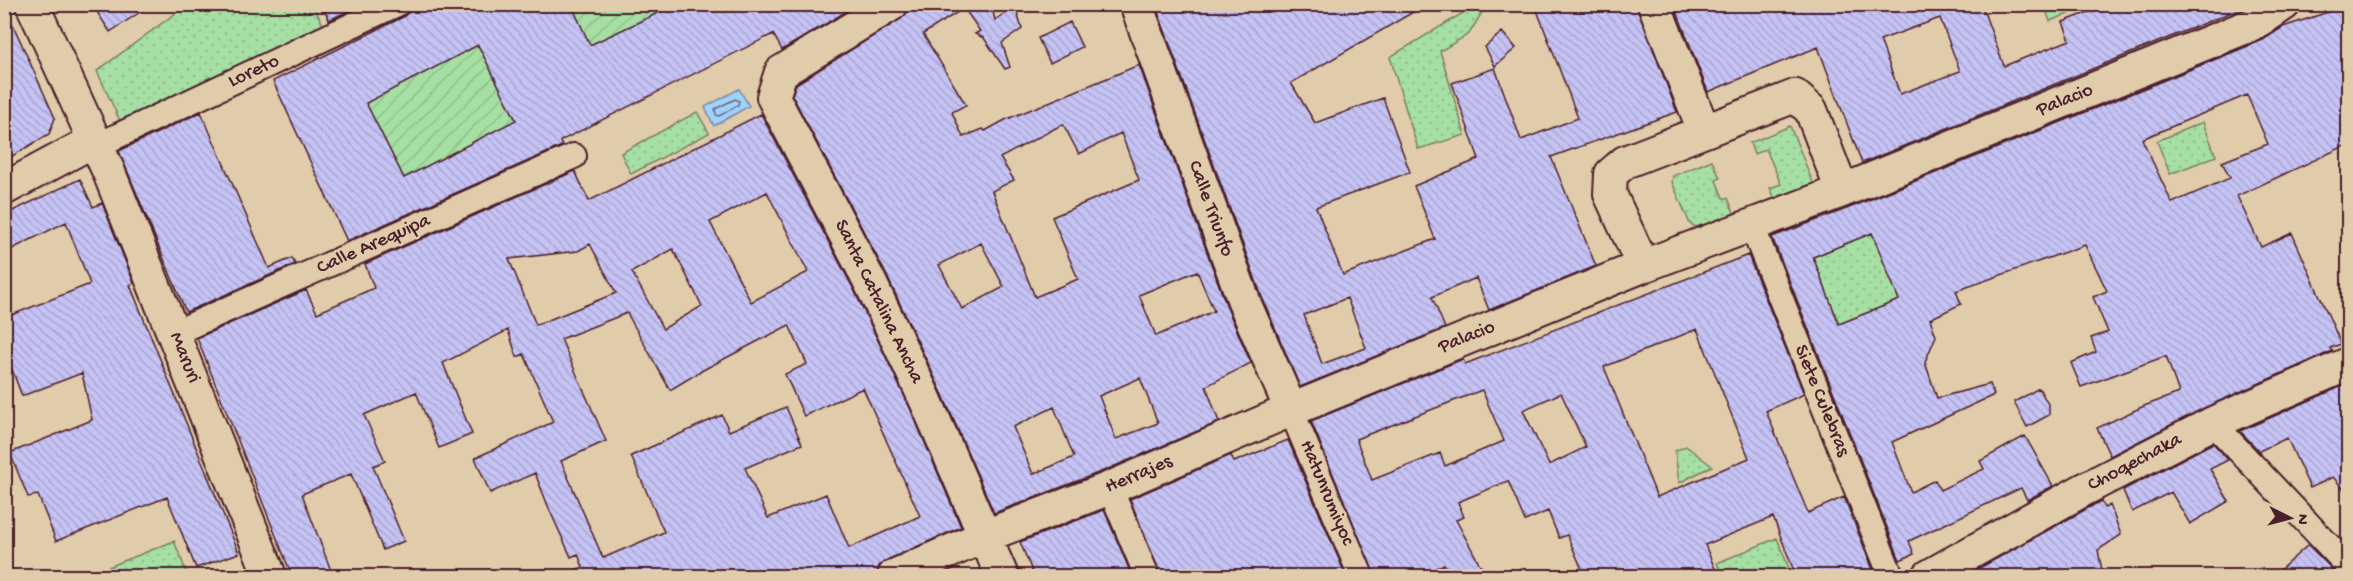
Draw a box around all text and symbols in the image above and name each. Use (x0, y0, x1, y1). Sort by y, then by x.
street label: Loreto (225, 50, 283, 94)
street label: Palacio (2032, 79, 2097, 123)
street label: Calle Triunfo (1182, 158, 1238, 260)
street label: Calle Arequipa (314, 209, 435, 280)
street label: Santa Catalina Ancha (828, 216, 928, 388)
street label: Palacio (1434, 316, 1499, 360)
street label: Maruri (163, 329, 205, 387)
street label: Siete Culebras (1788, 342, 1854, 461)
street label: Choqechaka (2084, 428, 2187, 497)
street label: Hatunrumiyoc (1294, 437, 1359, 550)
street label: Herrajes (1102, 450, 1177, 499)
north arrow (2260, 488, 2320, 548)
text: N (2291, 513, 2311, 526)

